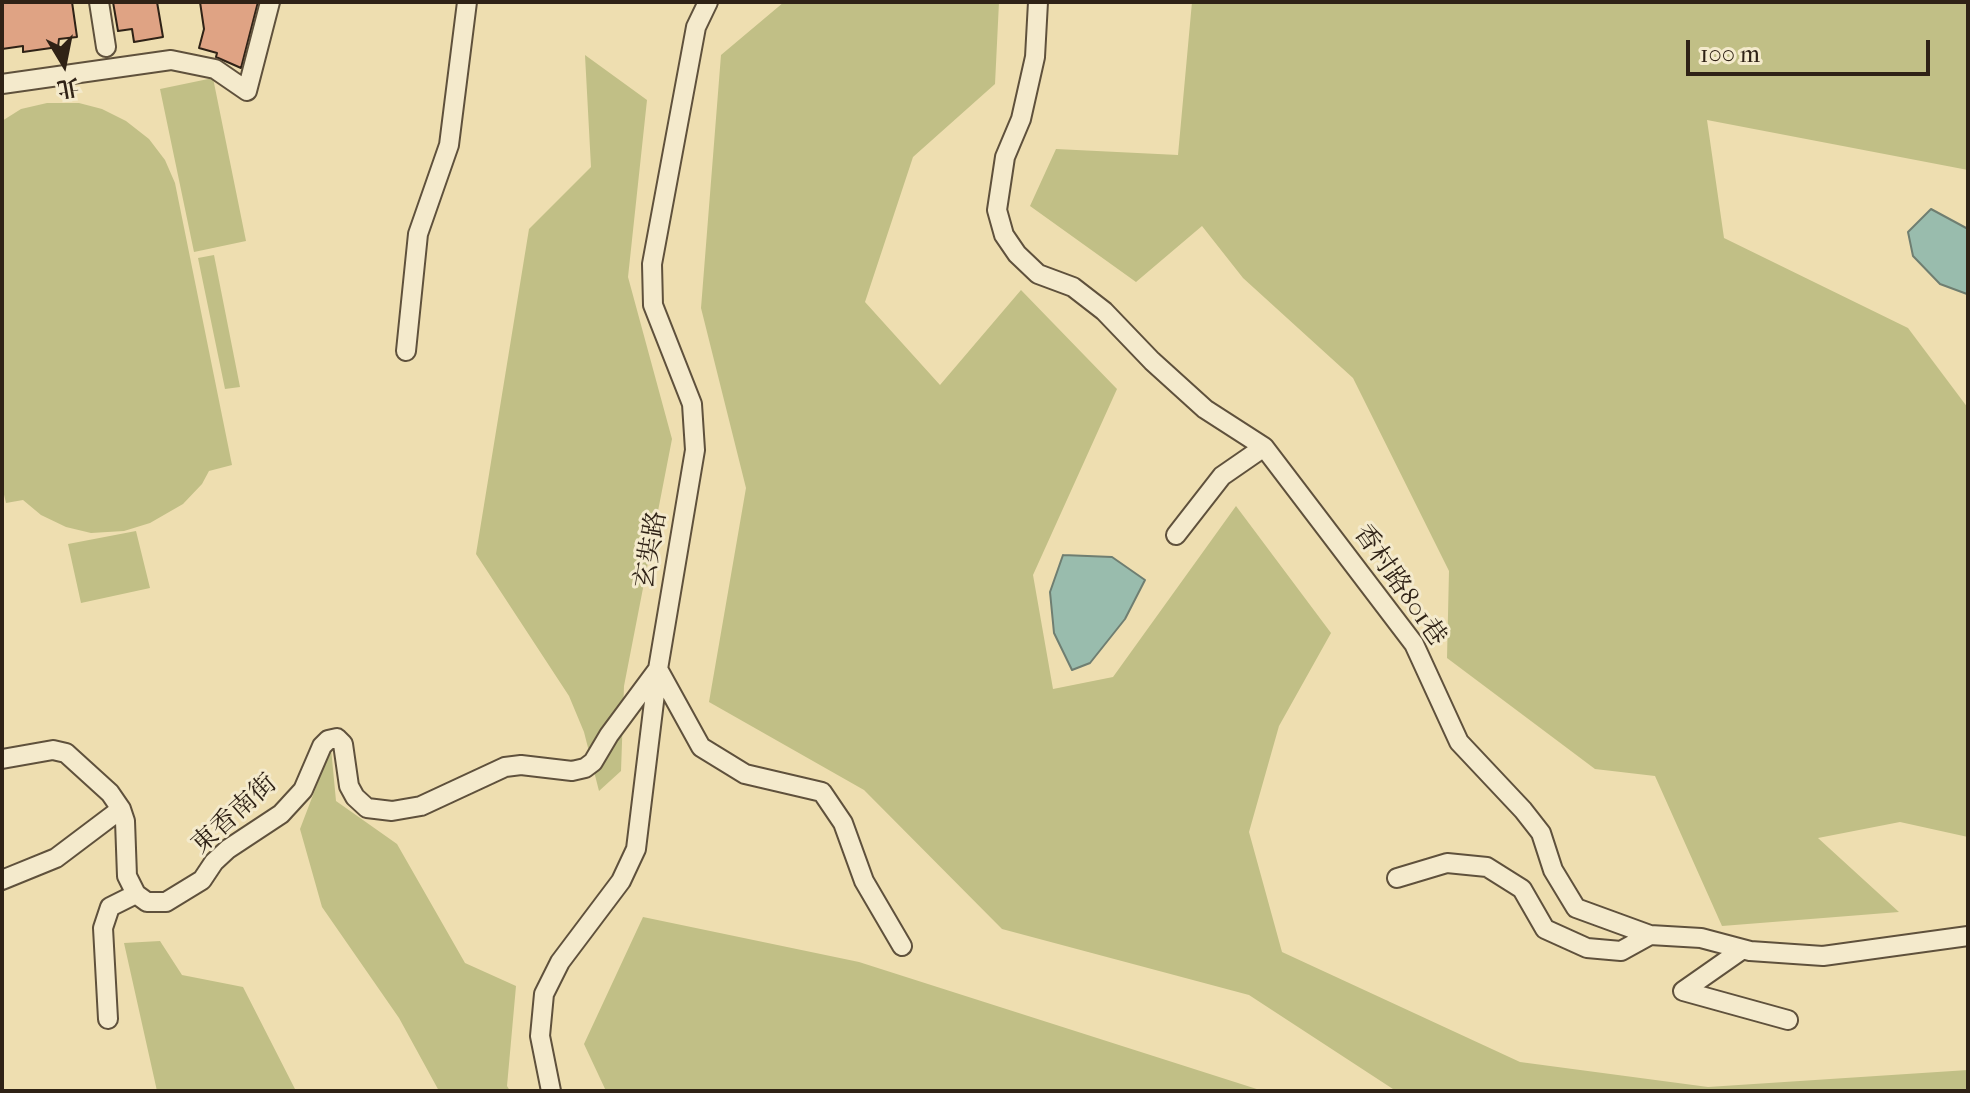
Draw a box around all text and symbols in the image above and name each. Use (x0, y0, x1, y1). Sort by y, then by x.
north arrow (24, 24, 104, 104)
scale bar (1690, 24, 1934, 74)
text: 100 m (1700, 40, 1760, 68)
text: 北 (55, 73, 81, 102)
street label: 玄奘路 (630, 509, 674, 591)
street label: 香村路801巷 (1346, 519, 1452, 653)
street label: 東香南街 (186, 769, 284, 861)

